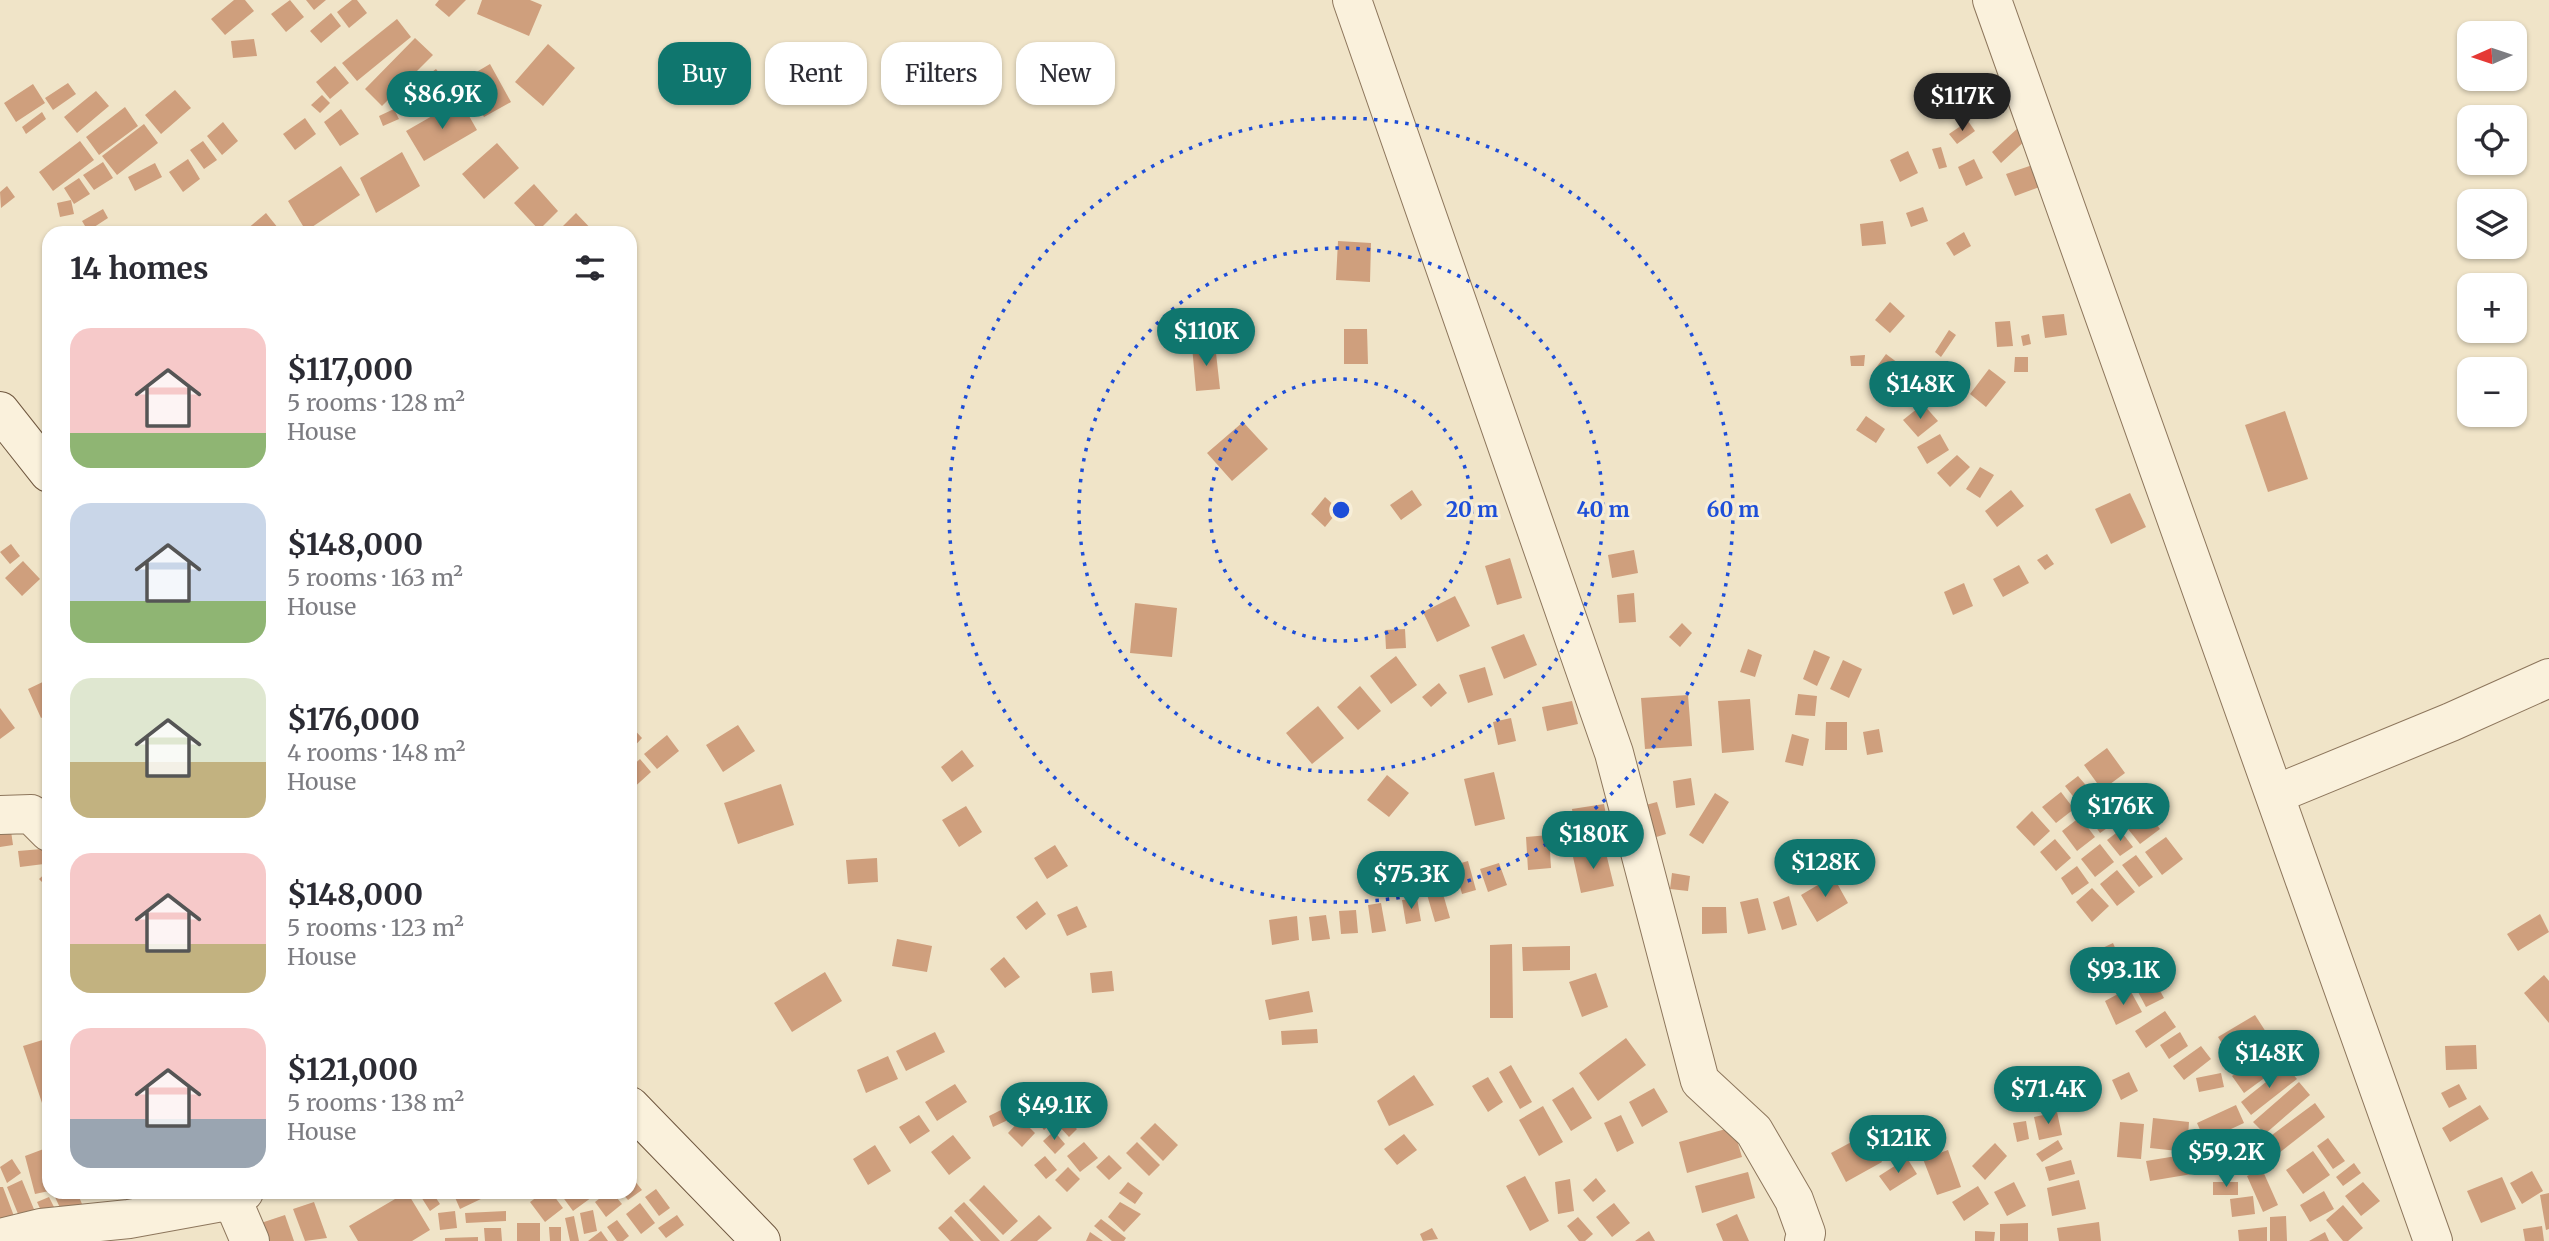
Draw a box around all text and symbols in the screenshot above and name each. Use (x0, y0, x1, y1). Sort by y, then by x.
north arrow (2457, 21, 2527, 91)
map controls (2457, 21, 2527, 427)
chip: Buy (658, 42, 751, 105)
chip: Rent (765, 42, 867, 105)
chip: Filters (881, 42, 1002, 105)
chip: New (1016, 42, 1115, 105)
pin: $86.9K (385, 72, 499, 131)
pin: $117K (1913, 74, 2011, 133)
text: $86.9K (403, 79, 481, 108)
text: $117K (1930, 81, 1994, 110)
button: locate (2457, 105, 2527, 175)
button: layers (2457, 189, 2527, 259)
text: 14 homes (70, 249, 208, 287)
icon: filters (571, 249, 609, 287)
button: + (2457, 273, 2527, 343)
pin: $110K (1157, 308, 1255, 368)
text: $110K (1173, 316, 1239, 345)
text: $117,000 (287, 350, 413, 388)
icon: home (126, 356, 210, 440)
button: − (2457, 357, 2527, 427)
pin: $148K (1871, 362, 1969, 421)
text: $148K (1885, 369, 1955, 398)
text: 5 rooms · 128 m² (287, 388, 465, 417)
text: House (287, 417, 356, 446)
text: 20 m (1446, 496, 1498, 523)
text: 40 m (1576, 496, 1630, 523)
text: 60 m (1707, 496, 1759, 523)
centre of rings (1329, 498, 1353, 522)
text: $148,000 (287, 525, 423, 563)
icon: home (126, 531, 210, 615)
text: 5 rooms · 163 m² (287, 563, 463, 592)
text: House (287, 592, 356, 621)
text: $176,000 (287, 700, 420, 738)
icon: home (126, 706, 210, 790)
text: 4 rooms · 148 m² (287, 738, 465, 767)
text: House (287, 767, 356, 796)
pin: $176K (2071, 784, 2169, 843)
text: $176K (2087, 791, 2153, 820)
pin: $180K (1544, 812, 1642, 871)
text: $180K (1558, 819, 1628, 848)
pin: $128K (1776, 839, 1874, 899)
text: $128K (1790, 847, 1860, 876)
pin: $75.3K (1354, 852, 1468, 911)
text: $75.3K (1373, 859, 1449, 888)
text: $148,000 (287, 875, 423, 913)
icon: home (126, 881, 210, 965)
text: 5 rooms · 123 m² (287, 913, 464, 942)
text: House (287, 942, 356, 971)
pin: $93.1K (2066, 948, 2180, 1007)
text: $93.1K (2086, 955, 2160, 984)
pin: $148K (2220, 1030, 2318, 1090)
text: $148K (2234, 1038, 2304, 1067)
text: $121,000 (287, 1050, 418, 1088)
icon: home (126, 1056, 210, 1140)
pin: $71.4K (1991, 1066, 2105, 1126)
text: $71.4K (2010, 1074, 2086, 1103)
pin: $49.1K (997, 1082, 1111, 1142)
text: 5 rooms · 138 m² (287, 1088, 464, 1117)
text: $49.1K (1017, 1090, 1091, 1119)
pin: $121K (1849, 1116, 1947, 1175)
text: House (287, 1117, 356, 1146)
text: $121K (1865, 1123, 1931, 1152)
pin: $59.2K (2169, 1130, 2283, 1189)
text: $59.2K (2188, 1137, 2264, 1166)

